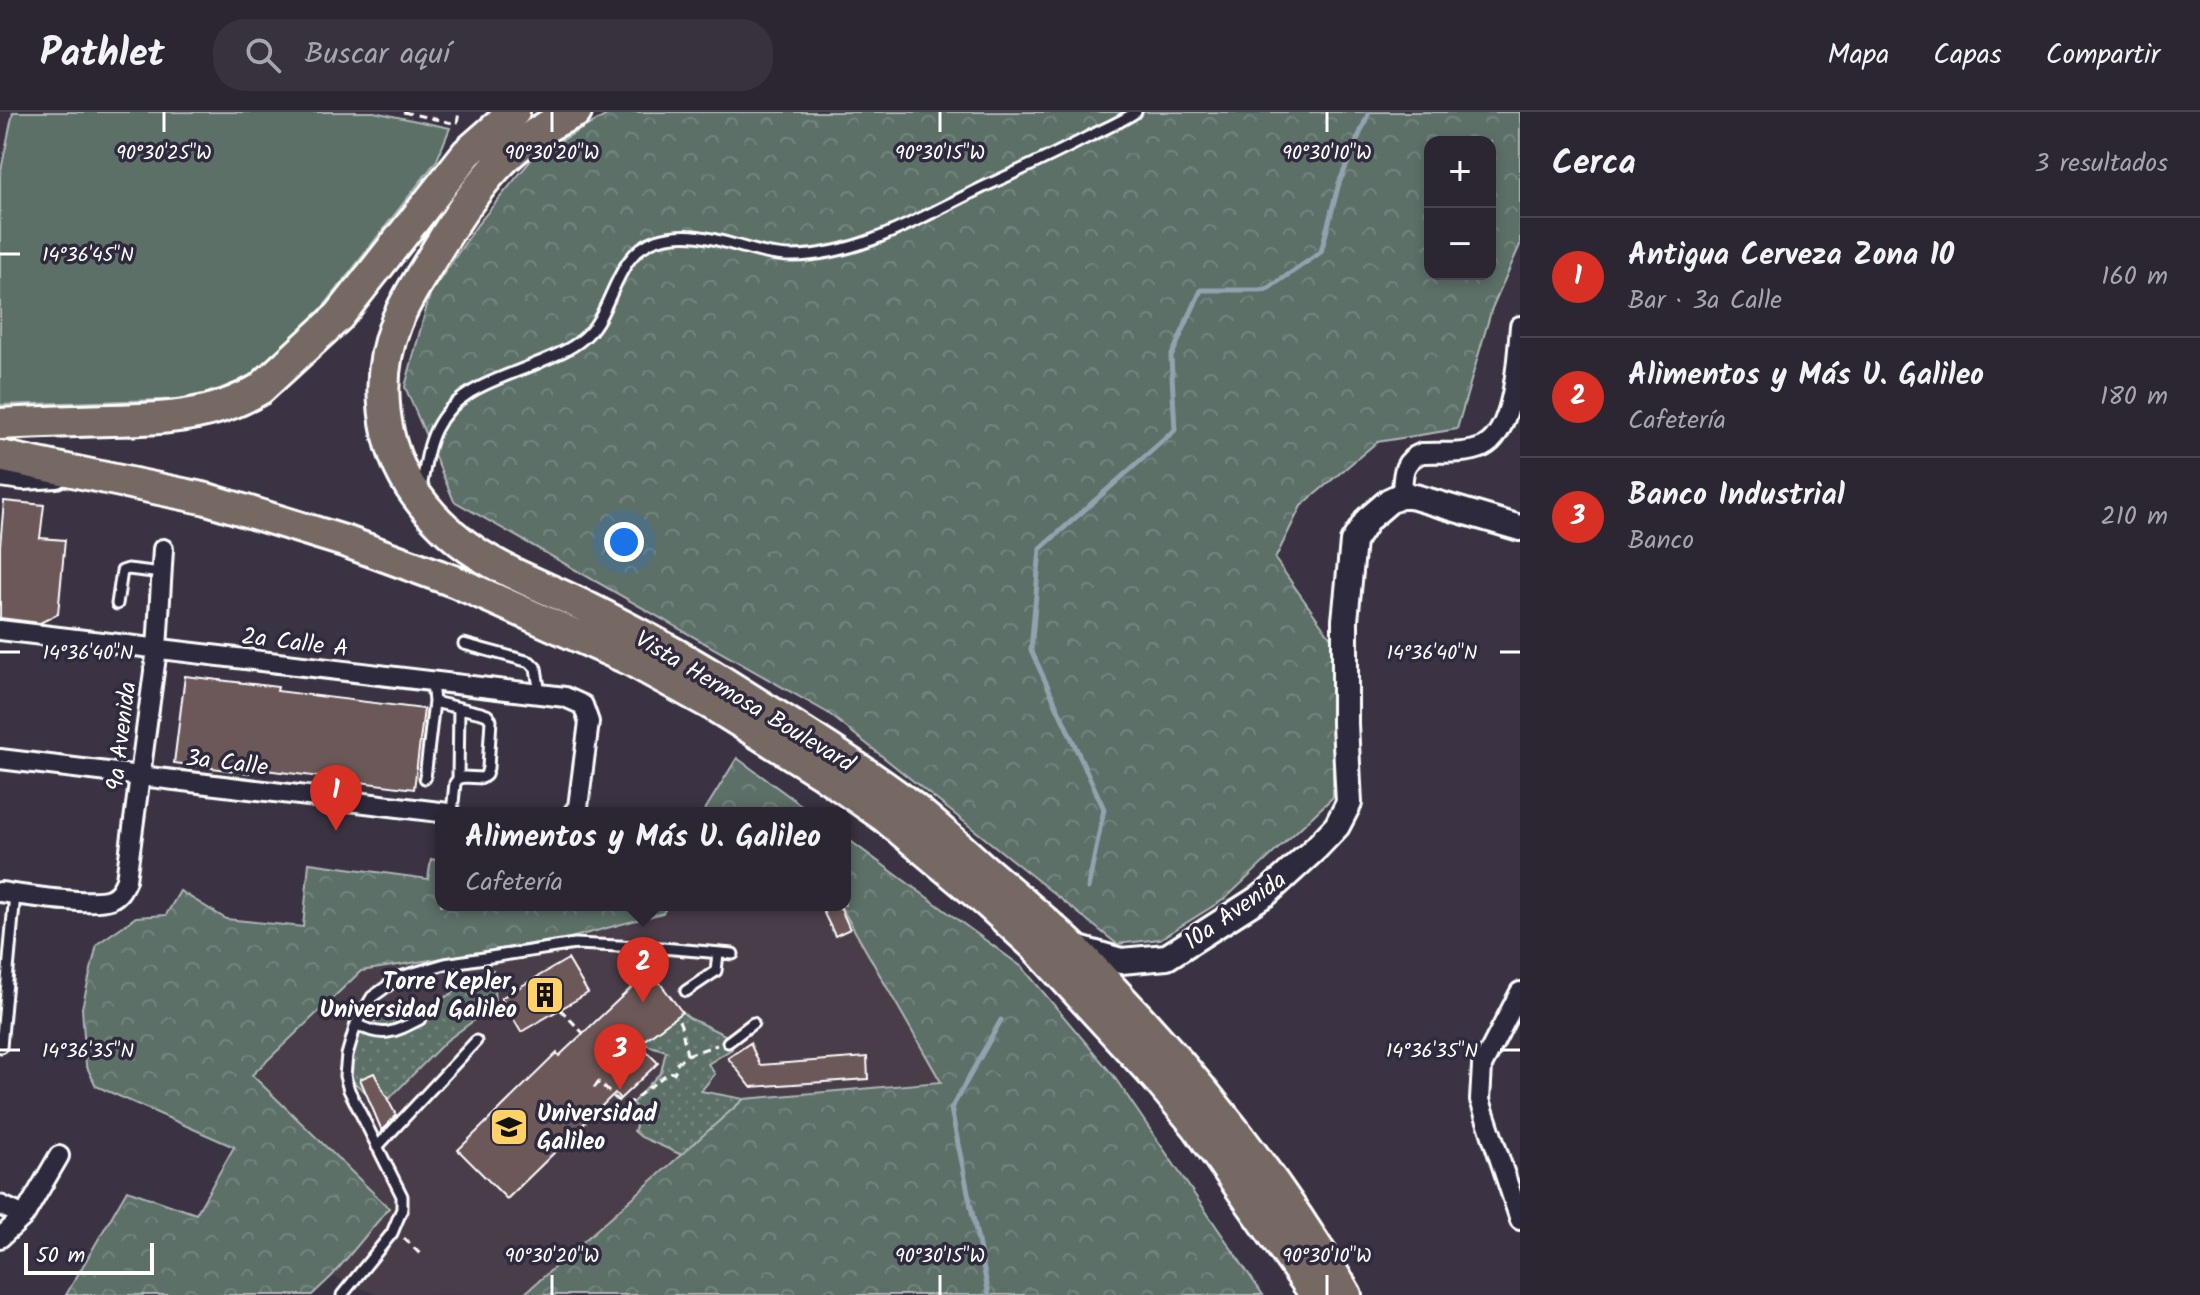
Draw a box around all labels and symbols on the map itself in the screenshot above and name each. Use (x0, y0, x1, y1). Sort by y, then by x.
text: 90°30'25"W (116, 138, 212, 170)
text: 90°30'20"W (505, 138, 599, 170)
text: 90°30'15"W (895, 138, 985, 170)
text: 90°30'10"W (1282, 138, 1372, 170)
text: 14°36'45"N (42, 240, 134, 272)
your location (604, 522, 644, 562)
street label: 2a Calle A (239, 618, 350, 669)
street label: Vista Hermosa Boulevard (627, 621, 862, 784)
text: 14°36'40"N (43, 638, 133, 670)
text: 14°36'40"N (1387, 638, 1477, 670)
street label: 9a Avenida (96, 679, 149, 793)
street label: 3a Calle (183, 739, 270, 788)
pin: 1 (310, 765, 362, 831)
street label: 10a Avenida (1176, 862, 1295, 961)
pin: 2 (617, 937, 669, 1003)
place label: Torre Kepler, Universidad Galileo (320, 963, 517, 1030)
building icon: Torre Kepler, Universidad Galileo (524, 974, 566, 1016)
pin: 3 (594, 1024, 646, 1090)
text: 14°36'35"N (42, 1036, 134, 1068)
text: 14°36'35"N (1386, 1036, 1478, 1068)
place label: Universidad Galileo (537, 1095, 658, 1162)
school or university icon: Universidad Galileo (488, 1106, 530, 1148)
scale bar (24, 1239, 154, 1275)
text: 90°30'20"W (505, 1241, 599, 1273)
text: 90°30'15"W (895, 1241, 985, 1273)
text: 90°30'10"W (1282, 1241, 1372, 1273)

